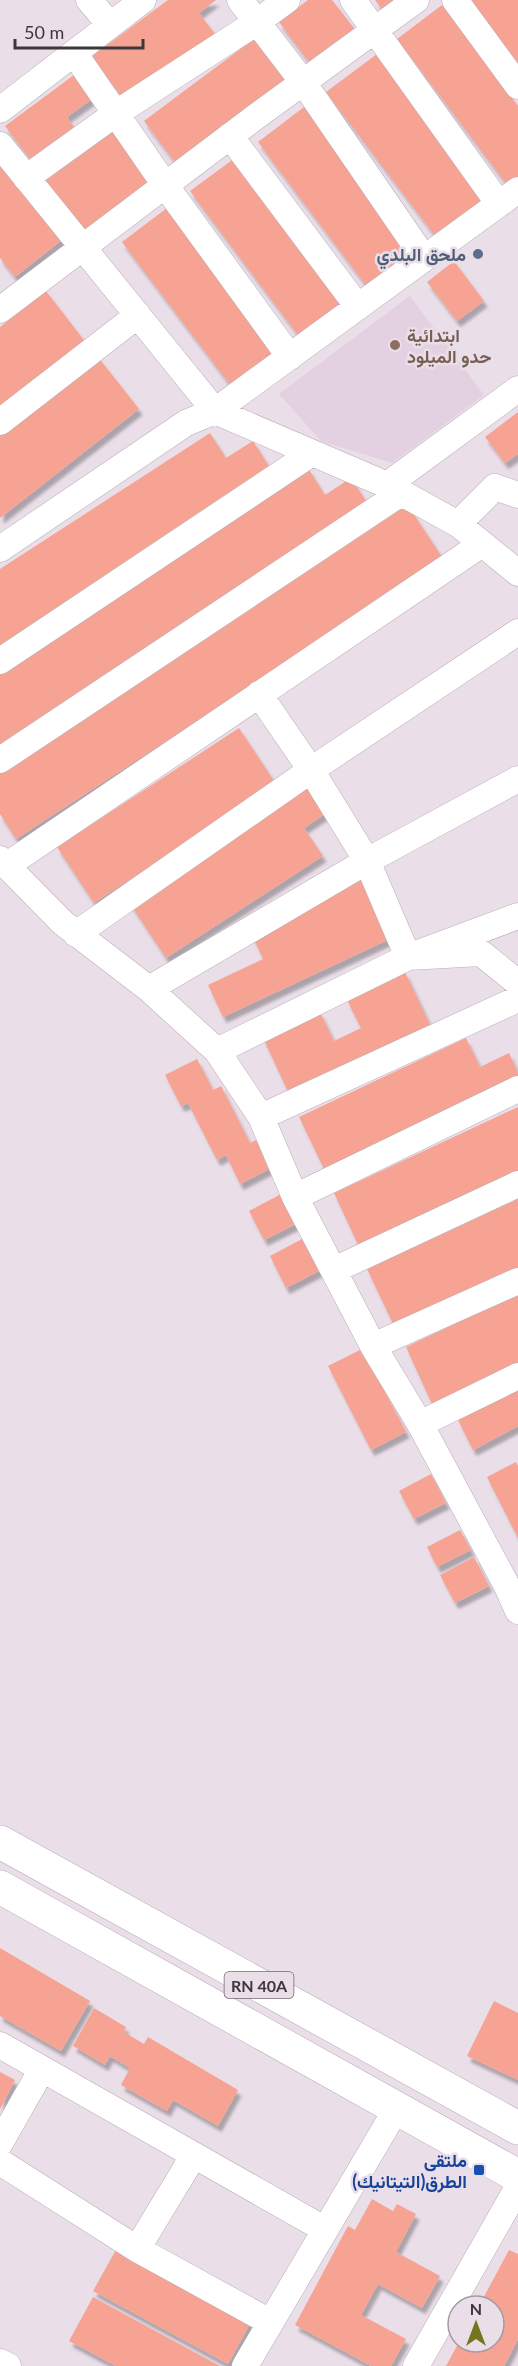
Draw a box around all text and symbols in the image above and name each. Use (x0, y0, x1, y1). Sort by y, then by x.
scale bar (15, 12, 142, 50)
text: 50 m (24, 21, 64, 43)
place label: ملحق البلدي (377, 243, 466, 270)
marker: ملحق البلدي (471, 247, 485, 261)
place label: ابتدائية حدو الميلود (407, 324, 491, 368)
marker: ابتدائية حدو الميلود (388, 338, 402, 352)
road number: RN 40A (224, 1972, 294, 1998)
place label: ملتقى الطرق(التيتانيك) (352, 2149, 467, 2193)
marker: ملتقى الطرق(التيتانيك) (472, 2163, 486, 2177)
north arrow (446, 2294, 506, 2354)
text: N (470, 2299, 482, 2318)

